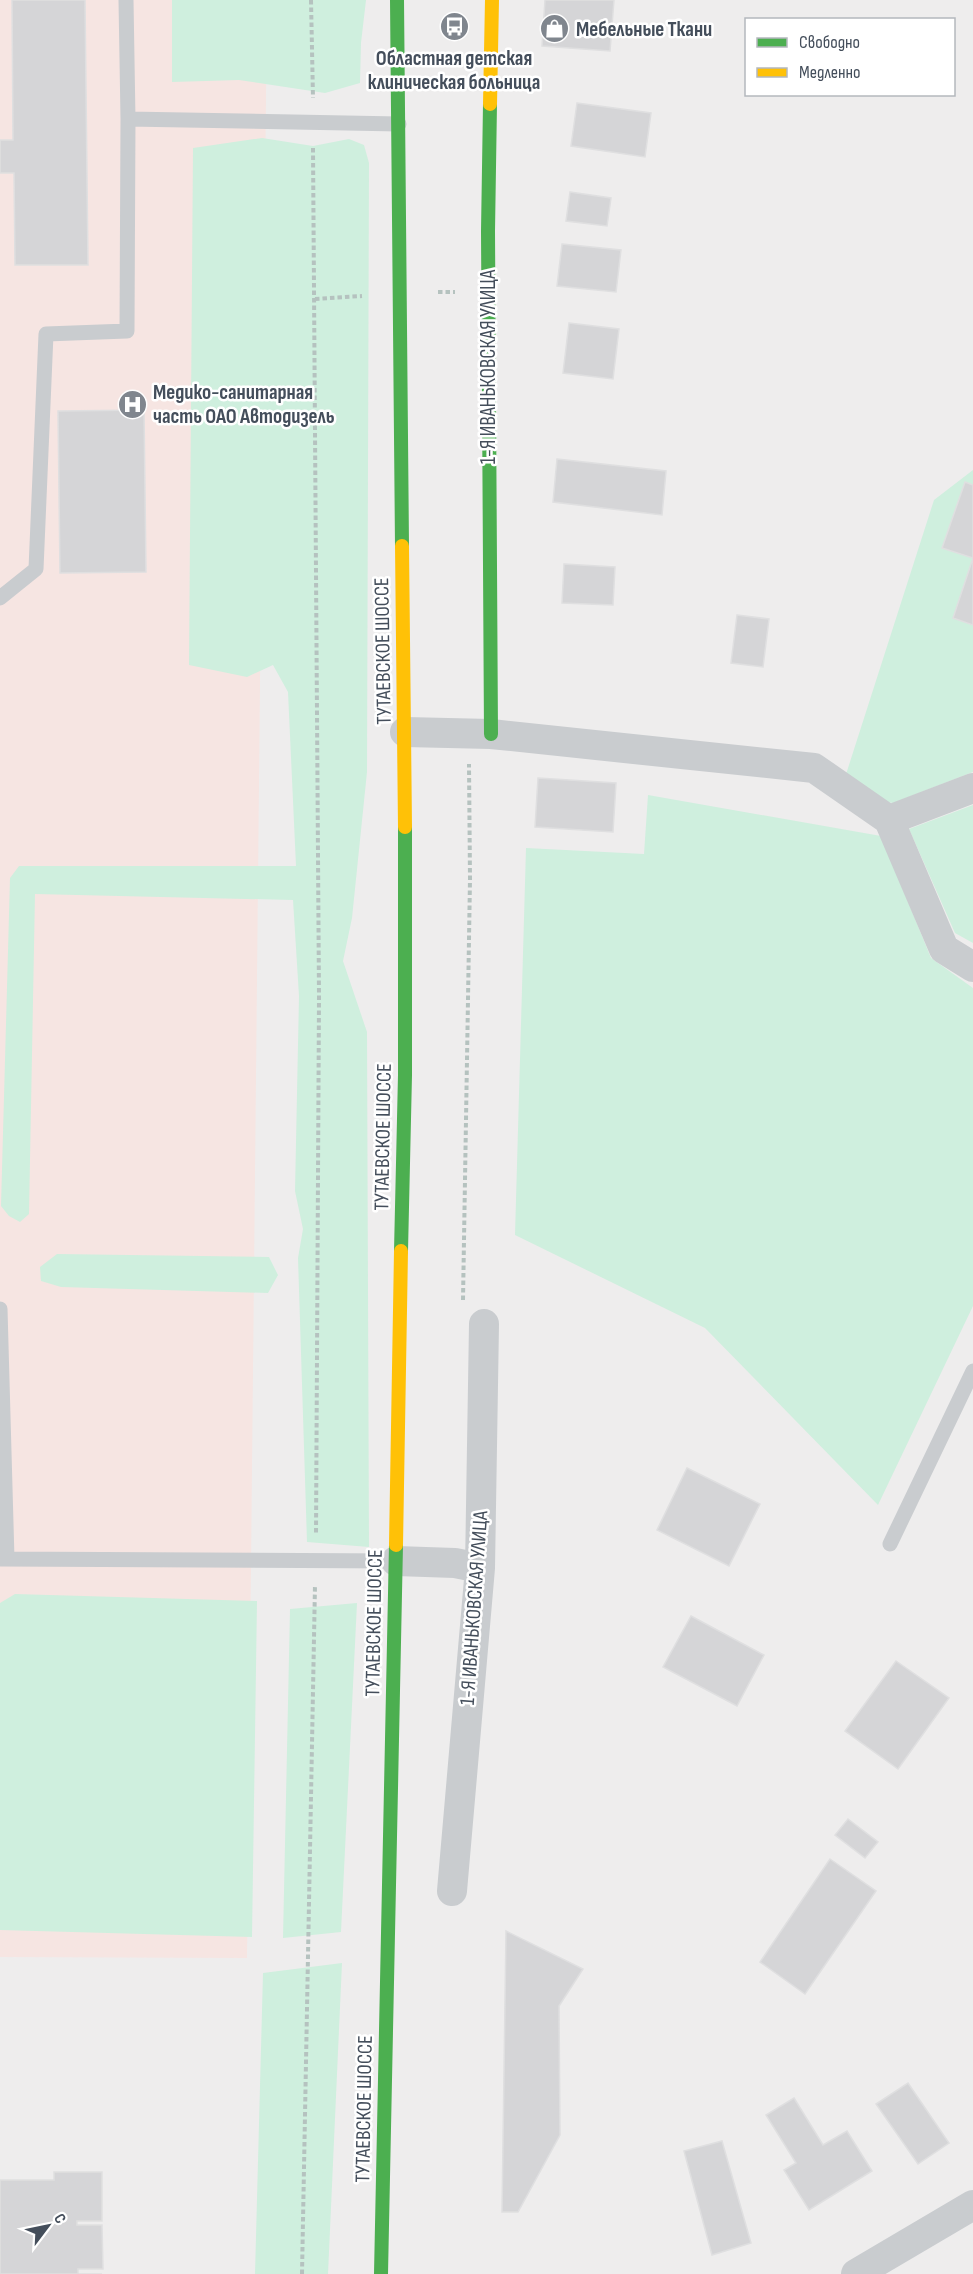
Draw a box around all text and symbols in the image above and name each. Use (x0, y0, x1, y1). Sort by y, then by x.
bus stop icon: Областная детская клиническая больница (438, 11, 470, 43)
shop icon: Мебельные Ткани (539, 13, 571, 45)
place label: Мебельные Ткани (576, 17, 712, 42)
legend (745, 18, 955, 96)
text: Свободно (799, 32, 860, 53)
place label: Областная детская клиническая больница (368, 46, 540, 95)
text: Медленно (799, 62, 861, 83)
street label: 1-Я ИВАНЬКОВСКАЯ УЛИЦА (476, 269, 501, 464)
place label: Медико-санитарная часть ОАО Автодизель (153, 380, 335, 429)
hospital icon: Медико-санитарная часть ОАО Автодизель (116, 388, 148, 420)
street label: ТУТАЕВСКОЕ ШОССЕ (369, 577, 397, 725)
street label: ТУТАЕВСКОЕ ШОССЕ (369, 1063, 397, 1211)
street label: 1-Я ИВАНЬКОВСКАЯ УЛИЦА (455, 1509, 493, 1706)
street label: ТУТАЕВСКОЕ ШОССЕ (360, 1549, 388, 1697)
street label: ТУТАЕВСКОЕ ШОССЕ (350, 2035, 378, 2183)
north arrow (18, 2196, 78, 2256)
text: С (49, 2210, 70, 2227)

